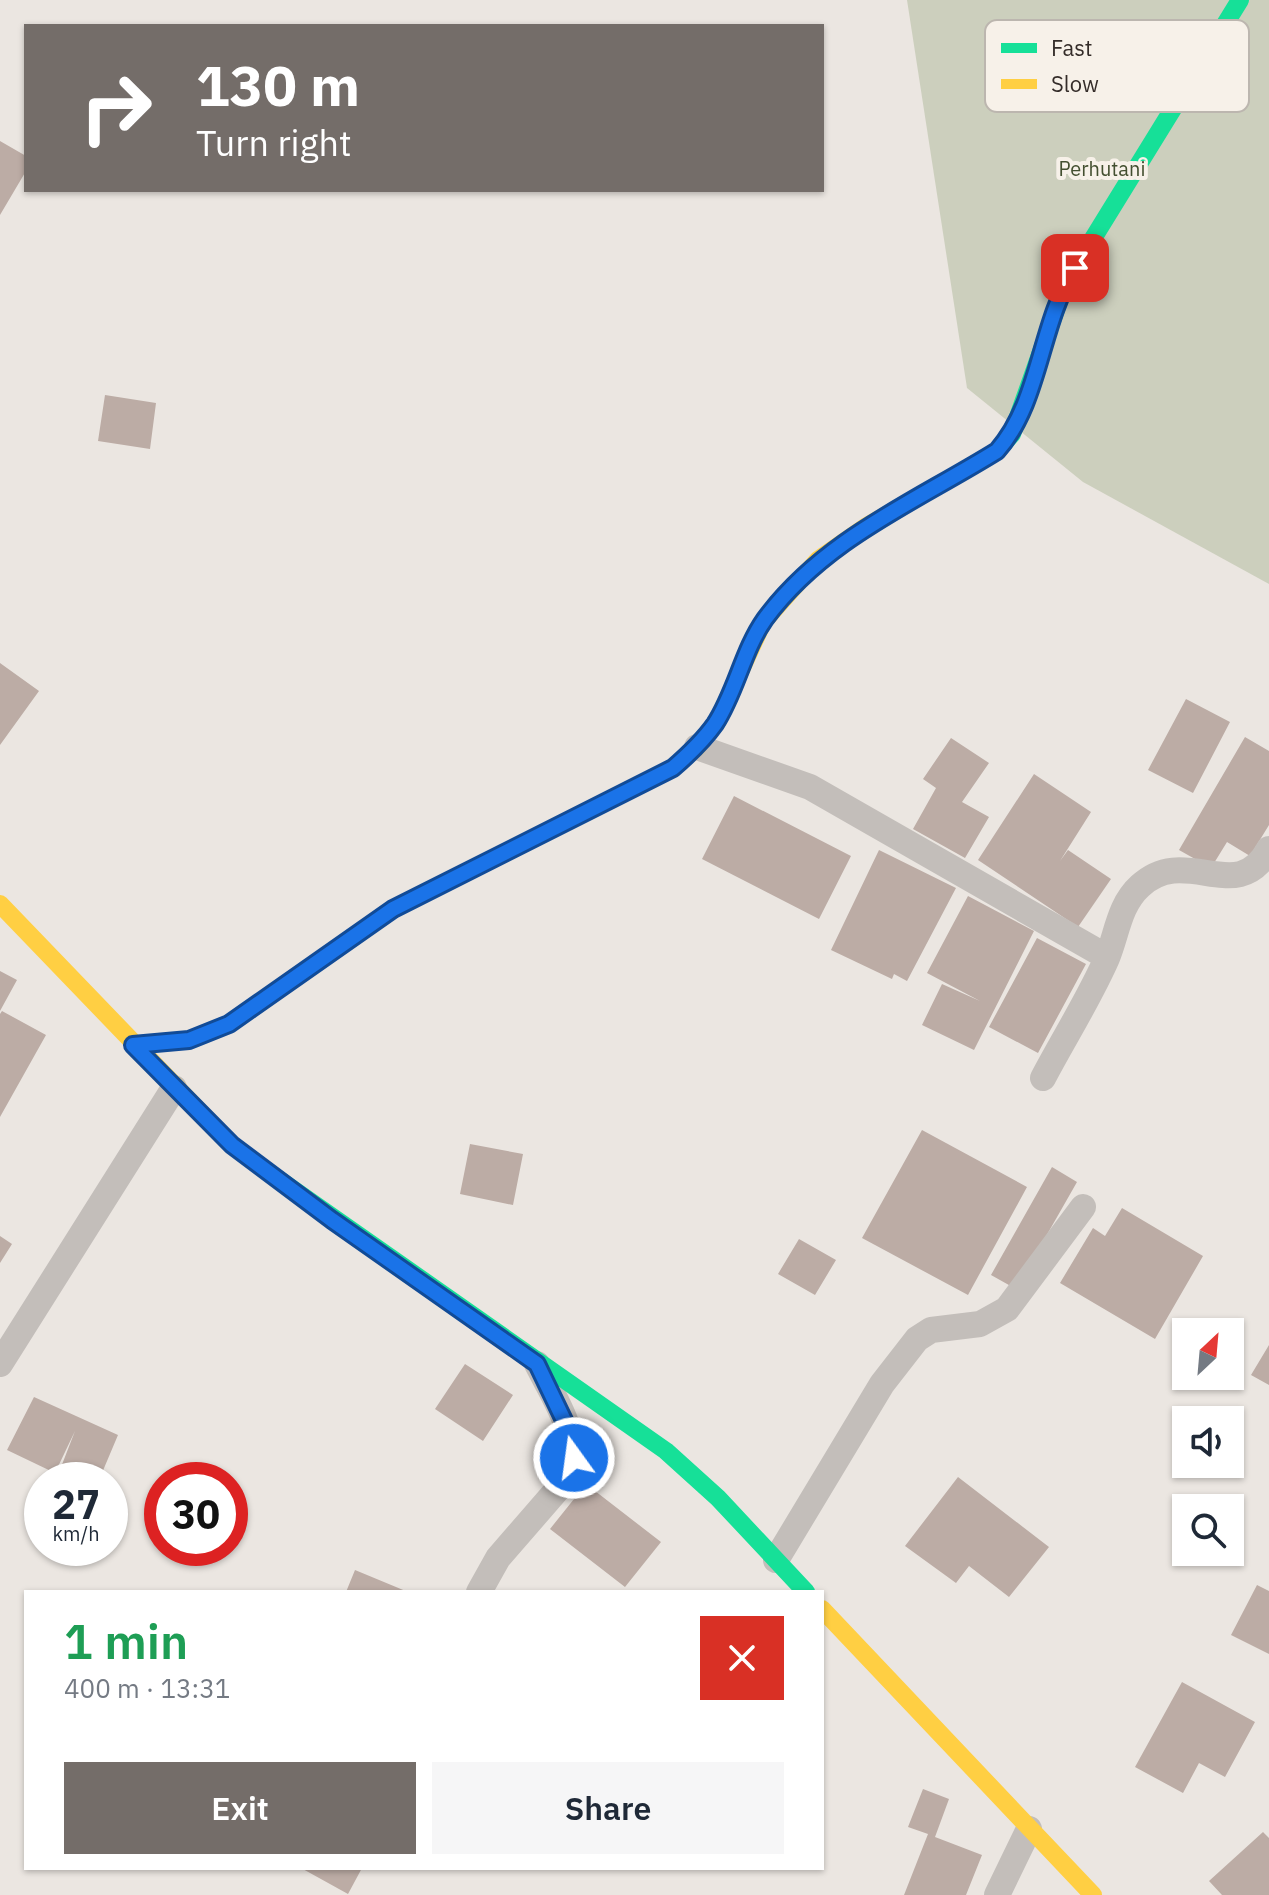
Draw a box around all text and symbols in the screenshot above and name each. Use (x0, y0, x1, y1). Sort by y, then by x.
legend (985, 20, 1249, 112)
text: Fast (1051, 33, 1092, 62)
text: 130 m (196, 49, 360, 121)
icon: right (64, 56, 168, 160)
text: Slow (1051, 69, 1099, 98)
text: Turn right (196, 119, 352, 166)
park label: Perhutani (1059, 155, 1145, 182)
pin (1041, 234, 1109, 302)
icon: arrive (1053, 246, 1097, 290)
north arrow (1172, 1318, 1244, 1390)
map controls (1172, 1318, 1244, 1566)
button: sound (1172, 1406, 1244, 1478)
position arrow (532, 1416, 616, 1500)
speed limit sign: 30 (144, 1462, 248, 1566)
text: 27 (52, 1478, 100, 1530)
button: search (1172, 1494, 1244, 1566)
text: km/h (52, 1520, 100, 1547)
text: 1 min (64, 1610, 188, 1672)
button: close (700, 1616, 784, 1700)
text: 400 m · 13:31 (64, 1671, 230, 1705)
button: Exit (64, 1762, 416, 1854)
button: Share (432, 1762, 784, 1854)

